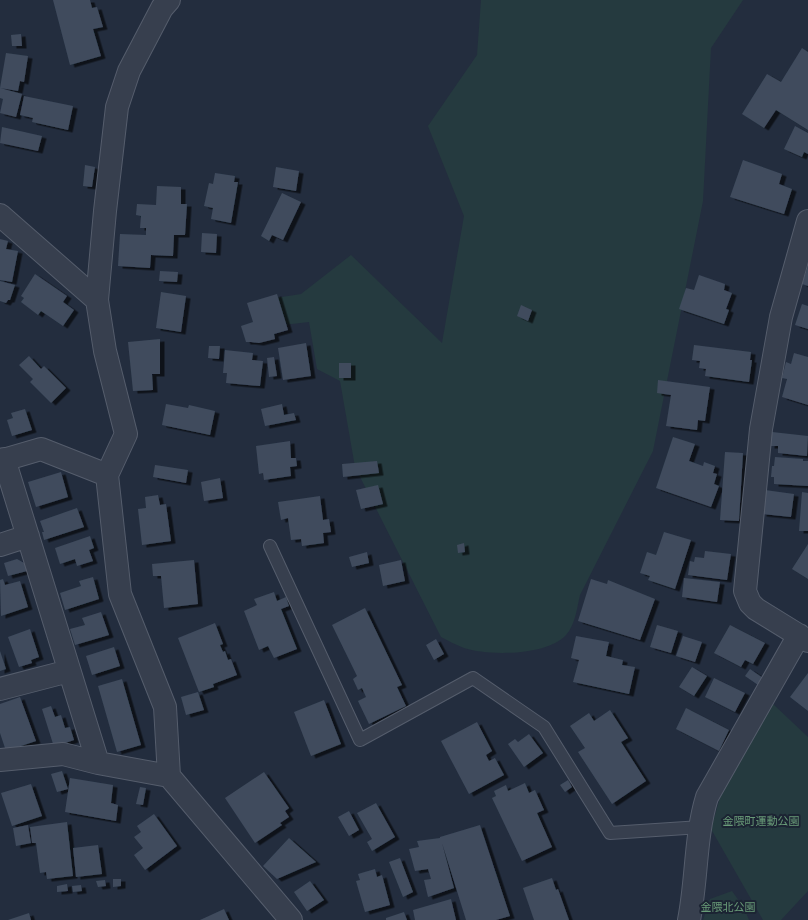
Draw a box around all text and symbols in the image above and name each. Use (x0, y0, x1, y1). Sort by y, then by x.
park label: 金隈町運動公園 (723, 814, 800, 828)
park label: 金隈北公園 (701, 900, 756, 914)

